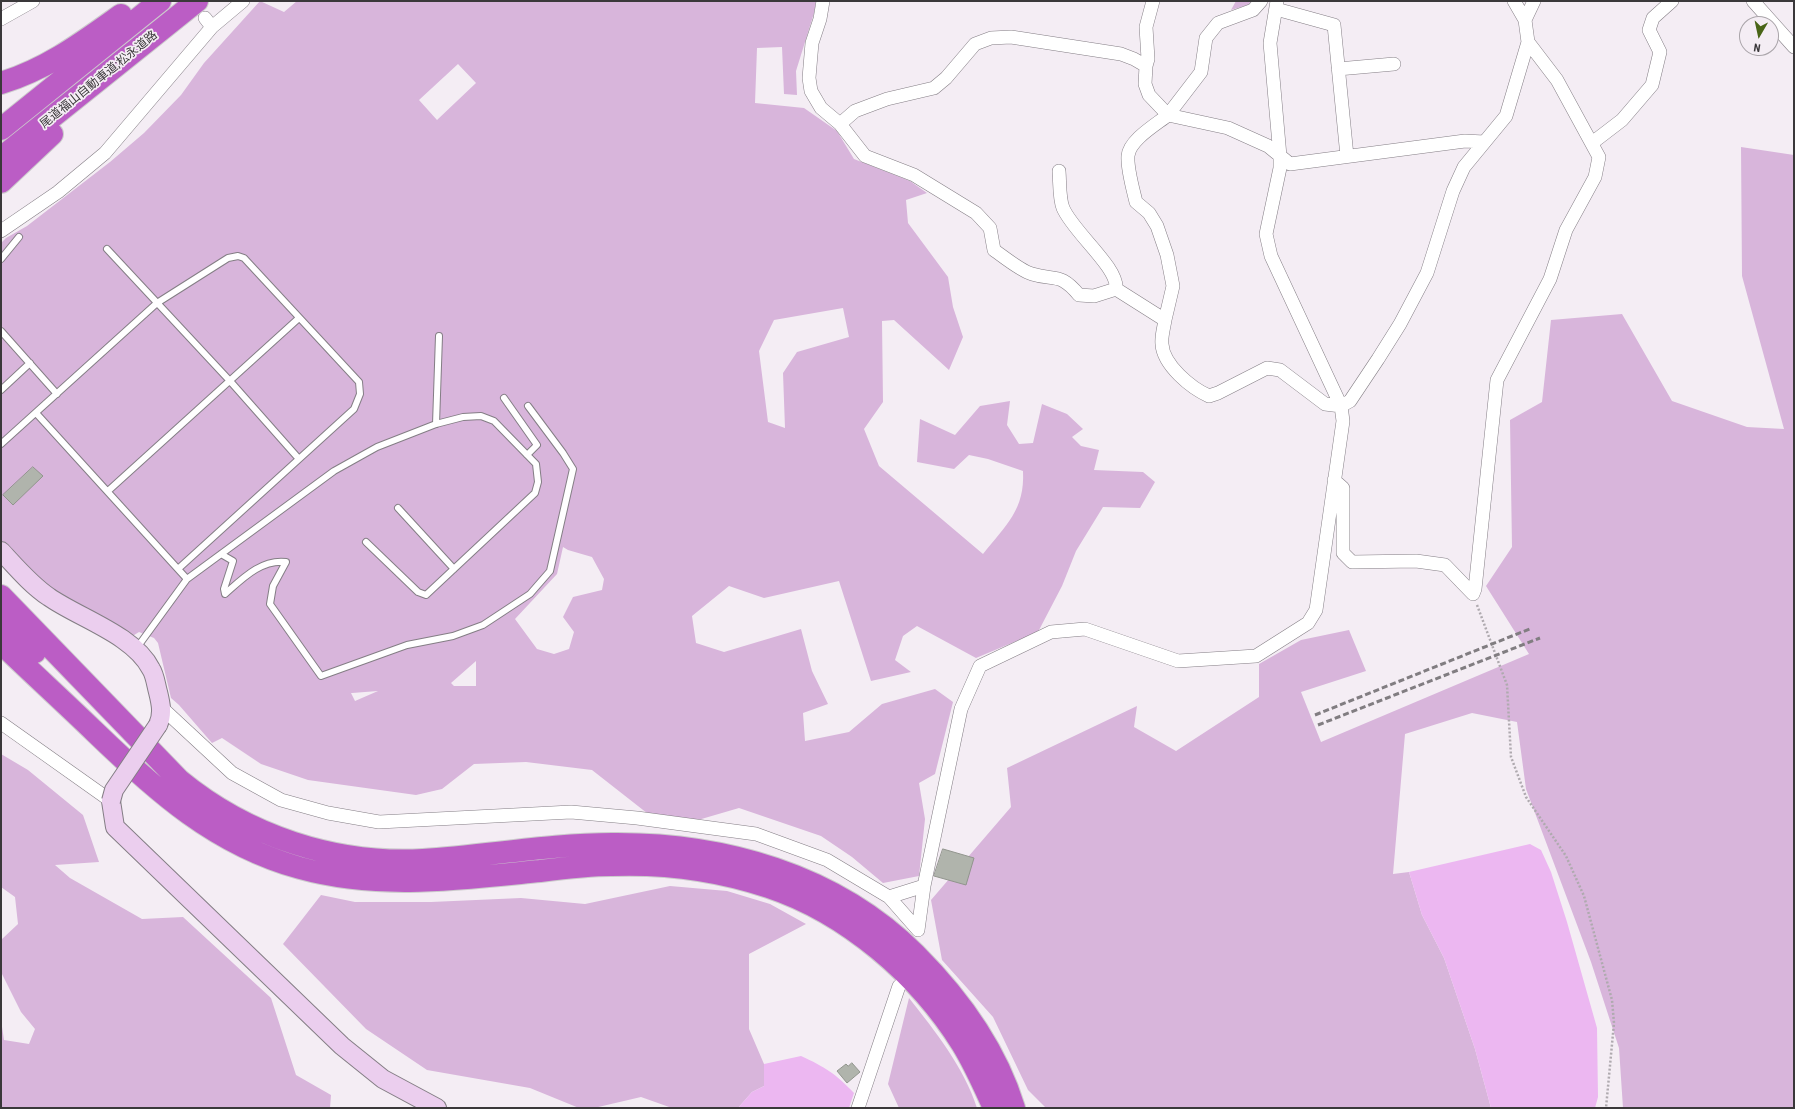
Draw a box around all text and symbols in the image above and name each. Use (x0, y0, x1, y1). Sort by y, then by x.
north arrow (1739, 16, 1779, 56)
street label: 尾道福山自動車道;松永道路 (38, 28, 160, 132)
text: N (1753, 40, 1762, 54)

